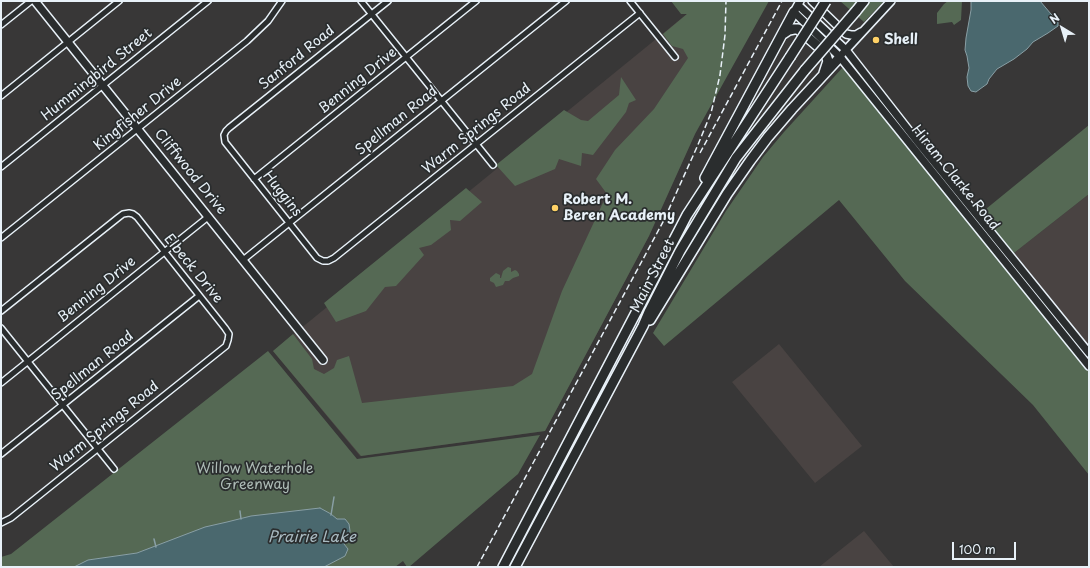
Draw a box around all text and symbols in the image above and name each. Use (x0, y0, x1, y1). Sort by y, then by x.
north arrow (1042, 8, 1082, 48)
text: N (1046, 9, 1063, 28)
street label: Sanford Road (256, 22, 338, 94)
street label: Hummingbird Street (38, 25, 156, 125)
place label: Shell (884, 32, 918, 48)
marker: Shell (871, 35, 881, 45)
street label: Benning Drive (316, 44, 400, 118)
street label: Kingfisher Drive (91, 74, 185, 154)
street label: Warm Springs Road (419, 80, 535, 178)
street label: Spellman Road (353, 83, 441, 159)
street label: Hiram Clarke Road (907, 122, 1003, 234)
street label: Cliffwood Drive (150, 126, 230, 218)
street label: Huggins (259, 168, 305, 220)
place label: Robert M. Beren Academy (563, 192, 675, 224)
marker: Robert M. Beren Academy (550, 203, 560, 213)
street label: Elbeck Drive (160, 231, 226, 307)
street label: Main Street (627, 236, 679, 316)
street label: Benning Drive (55, 253, 139, 327)
street label: Spellman Road (49, 328, 137, 404)
street label: Warm Springs Road (47, 378, 163, 476)
park label: Willow Waterhole Greenway (196, 461, 314, 494)
water label: Prairie Lake (268, 529, 356, 547)
scale bar (954, 534, 1018, 560)
text: 100 m (959, 540, 996, 558)

